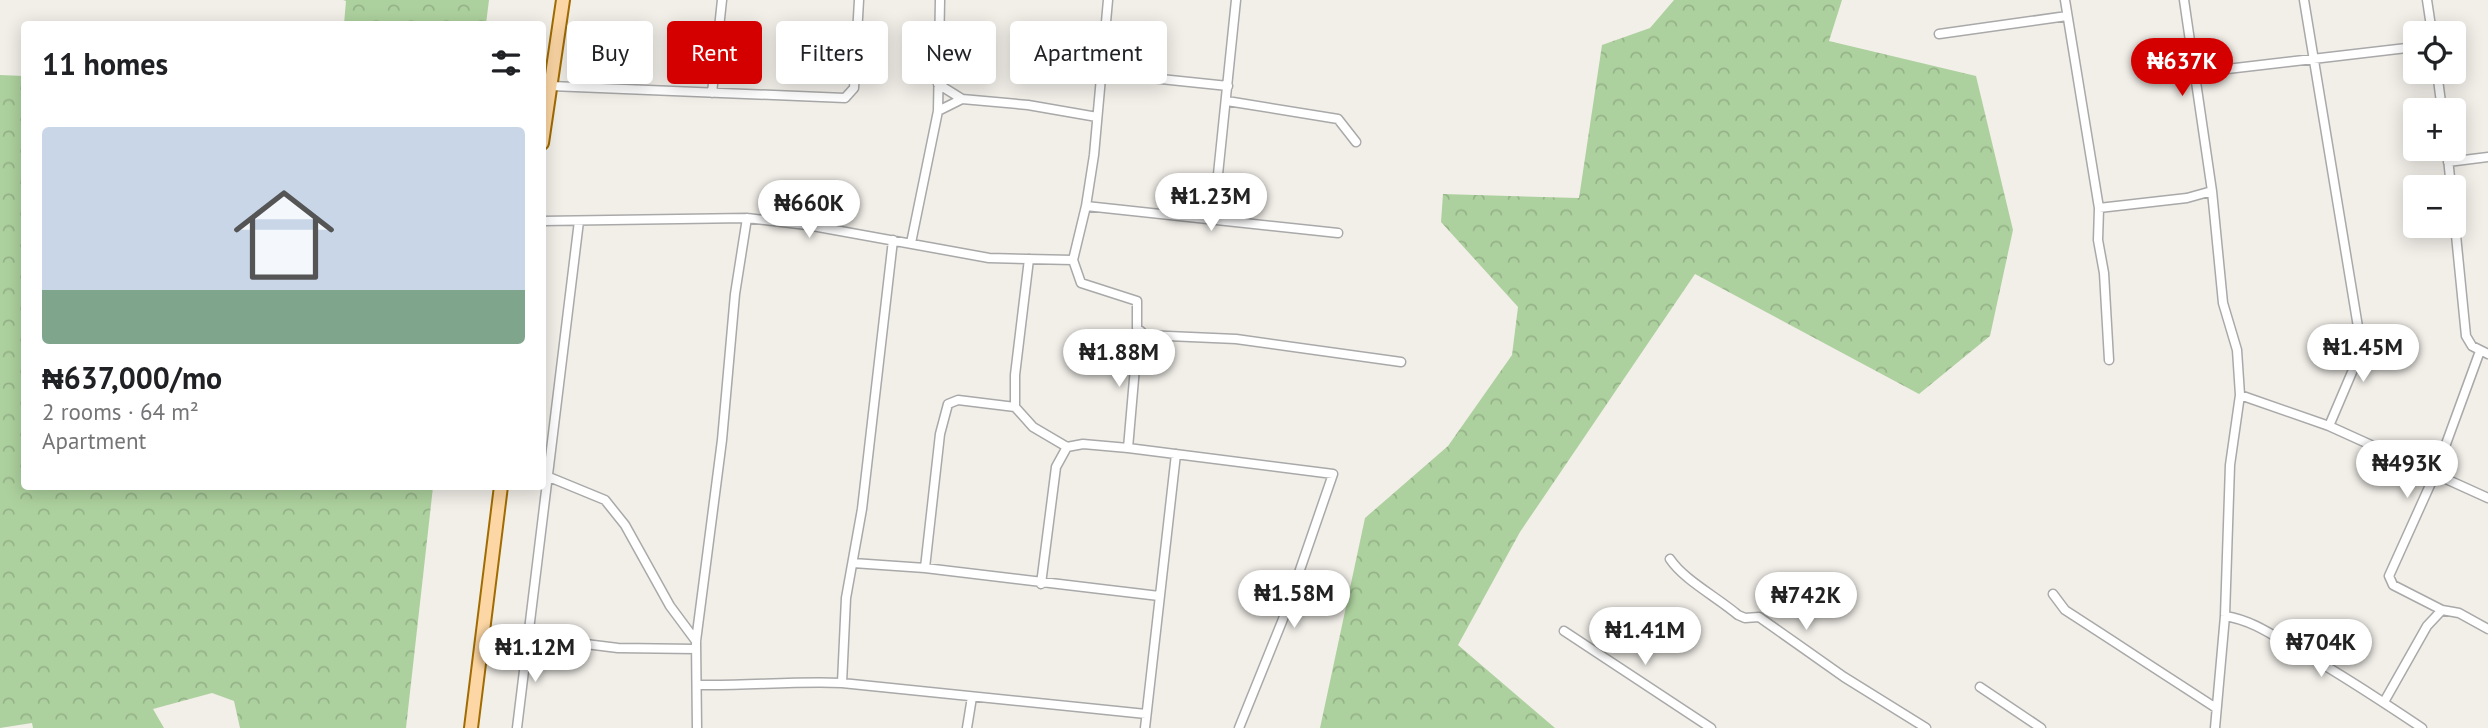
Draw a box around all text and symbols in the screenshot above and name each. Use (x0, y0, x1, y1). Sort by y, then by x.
chip: Buy (567, 21, 653, 84)
chip: Rent (667, 21, 762, 84)
chip: Filters (776, 21, 888, 84)
chip: New (902, 21, 996, 84)
chip: Apartment (1010, 21, 1167, 84)
map controls (2403, 21, 2466, 238)
button: locate (2403, 21, 2466, 84)
pin: ₦637K (2133, 38, 2231, 98)
text: 11 homes (42, 44, 168, 83)
icon: filters (487, 44, 525, 82)
text: ₦637K (2147, 46, 2217, 75)
button: + (2403, 98, 2466, 161)
icon: home (221, 172, 347, 298)
pin: ₦1.23M (1154, 174, 1268, 233)
button: − (2403, 175, 2466, 238)
pin: ₦660K (760, 180, 858, 240)
text: ₦1.23M (1171, 181, 1251, 210)
text: ₦660K (774, 188, 844, 217)
pin: ₦1.45M (2306, 324, 2420, 384)
pin: ₦1.88M (1062, 330, 1176, 389)
text: ₦1.45M (2323, 332, 2403, 361)
text: ₦1.88M (1079, 337, 1159, 366)
text: ₦637,000/mo (42, 358, 222, 397)
text: 2 rooms · 64 m² (42, 397, 199, 426)
text: Apartment (42, 426, 146, 455)
pin: ₦493K (2358, 440, 2456, 500)
text: ₦493K (2372, 448, 2442, 477)
pin: ₦1.58M (1237, 570, 1351, 630)
pin: ₦742K (1757, 572, 1855, 632)
text: ₦1.58M (1254, 578, 1334, 607)
text: ₦742K (1771, 580, 1841, 609)
pin: ₦1.41M (1588, 608, 1702, 667)
text: ₦1.41M (1605, 615, 1685, 644)
pin: ₦704K (2272, 620, 2370, 679)
pin: ₦1.12M (478, 624, 592, 684)
text: ₦704K (2286, 627, 2356, 656)
text: ₦1.12M (495, 632, 575, 661)

